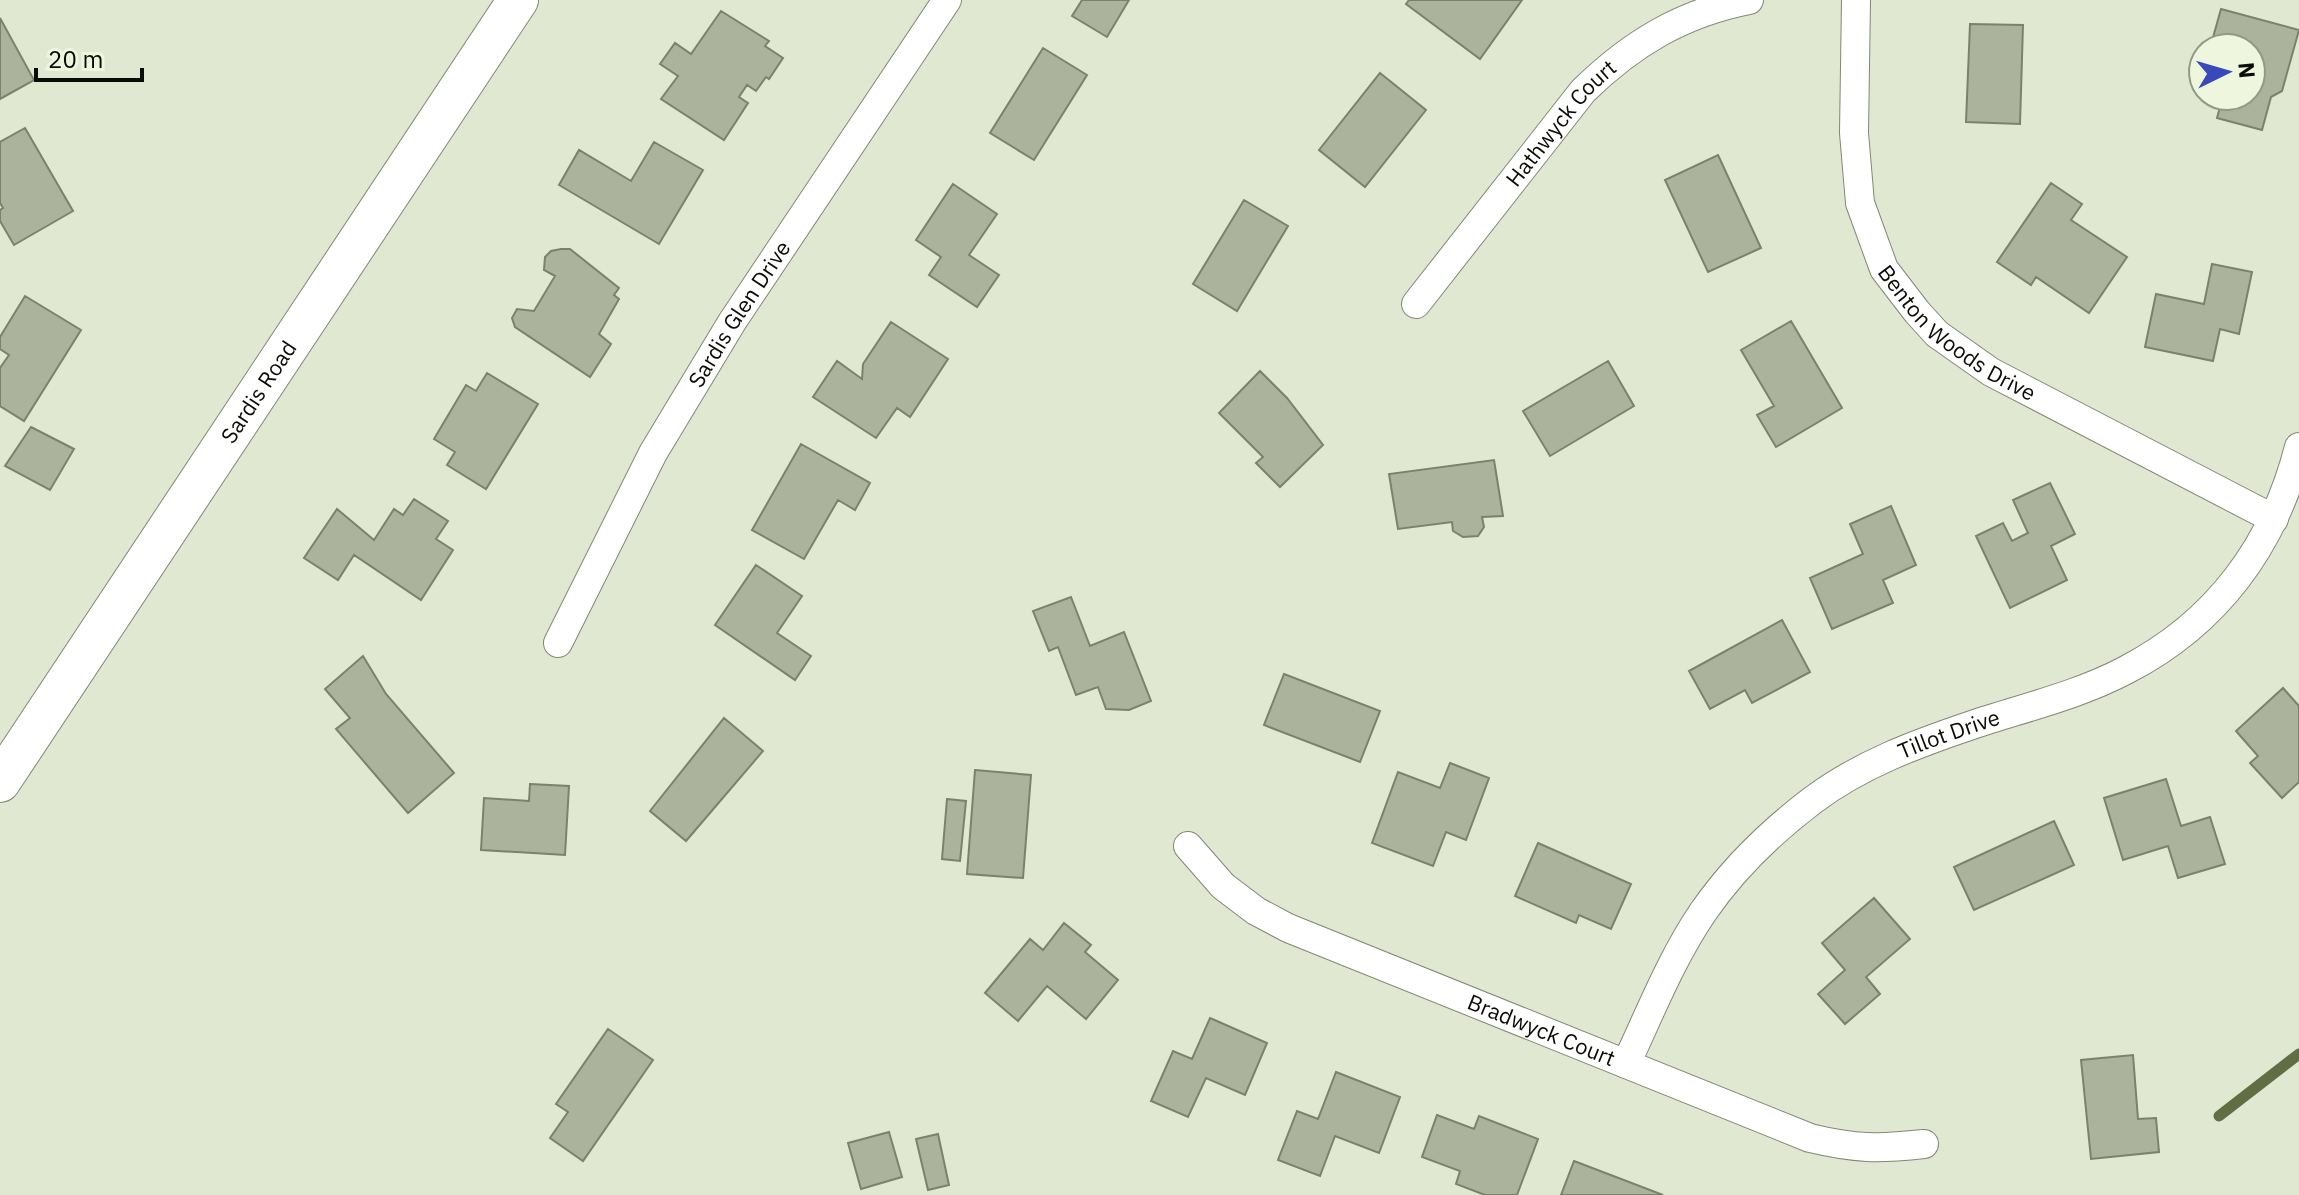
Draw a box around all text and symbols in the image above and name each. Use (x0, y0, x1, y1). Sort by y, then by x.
scale bar (36, 32, 142, 82)
north arrow (2187, 32, 2267, 112)
text: 20 m (48, 43, 103, 75)
street label: Hathwyck Court (1499, 53, 1622, 192)
text: N (2232, 61, 2263, 79)
street label: Sardis Glen Drive (681, 235, 796, 392)
street label: Benton Woods Drive (1872, 259, 2041, 407)
street label: Sardis Road (214, 335, 303, 448)
street label: Tillot Drive (1893, 702, 2003, 765)
street label: Bradwyck Court (1463, 987, 1620, 1072)

